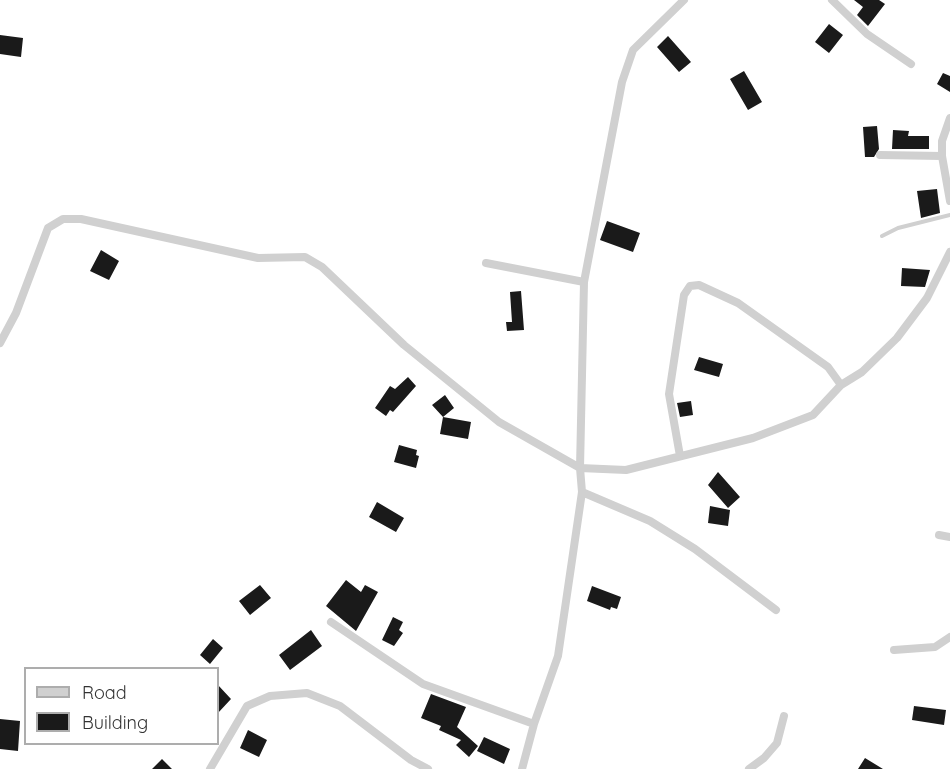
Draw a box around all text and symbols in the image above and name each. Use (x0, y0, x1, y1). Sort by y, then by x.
legend (24, 667, 219, 745)
text: Road (82, 681, 127, 704)
text: Building (82, 711, 148, 734)

